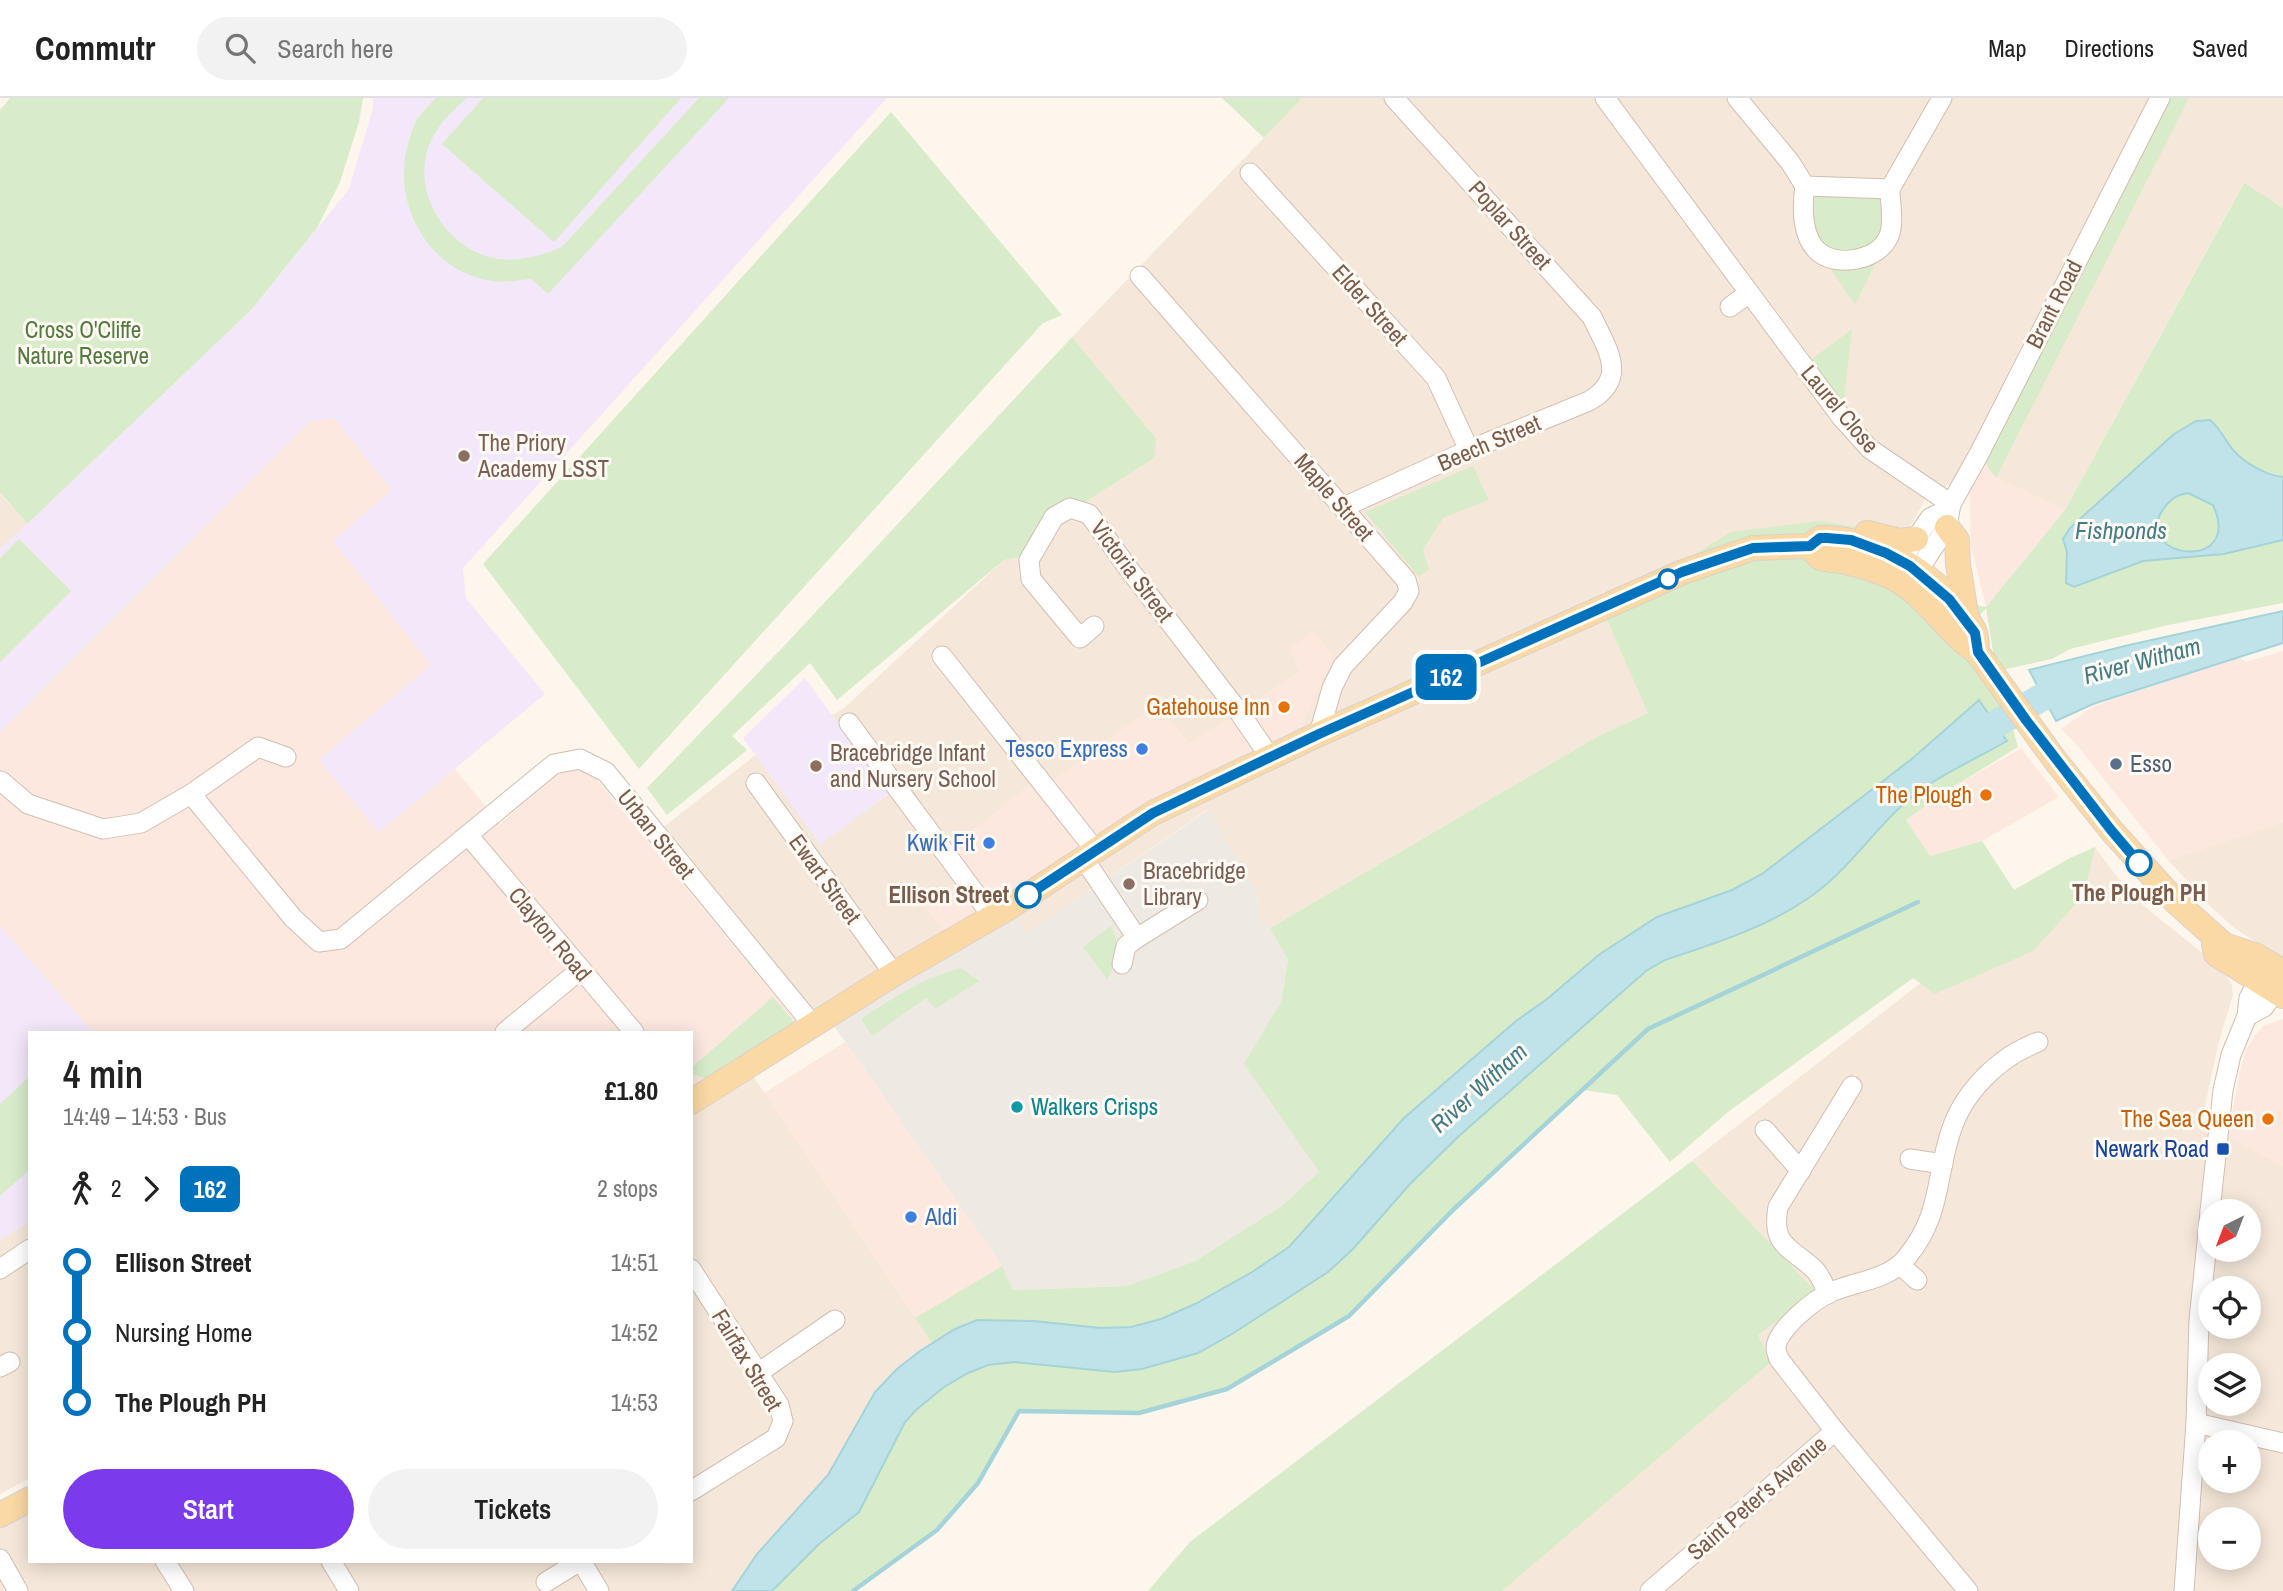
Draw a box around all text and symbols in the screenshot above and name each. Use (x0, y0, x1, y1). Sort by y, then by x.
search box (197, 17, 687, 80)
text: Commutr (35, 26, 155, 70)
icon: search (221, 29, 259, 67)
text: Search here (277, 31, 393, 66)
text: Map (1988, 32, 2026, 64)
text: Directions (2064, 32, 2154, 64)
text: Saved (2192, 32, 2248, 64)
street label: Poplar Street (1462, 173, 1559, 276)
street label: Brant Road (2018, 254, 2089, 353)
street label: Elder Street (1326, 257, 1415, 352)
park label: Cross O'Cliffe Nature Reserve (17, 314, 149, 371)
street label: Laurel Close (1794, 358, 1886, 459)
street label: Beech Street (1433, 407, 1545, 478)
place label: The Priory Academy LSST (477, 427, 610, 484)
street label: Maple Street (1288, 446, 1381, 547)
marker: The Priory Academy LSST (456, 448, 472, 464)
street label: Victoria Street (1084, 513, 1181, 628)
water label: Fishponds (2075, 514, 2167, 546)
unlabelled marker (1658, 569, 1678, 589)
water label: River Witham (2080, 629, 2204, 691)
line badge: 162 (1406, 654, 1486, 700)
text: 162 (1430, 661, 1462, 693)
place label: Gatehouse Inn (1146, 691, 1270, 722)
marker: Gatehouse Inn (1276, 699, 1292, 715)
place label: Tesco Express (1005, 733, 1128, 764)
place label: Bracebridge Infant and Nursery School (830, 737, 996, 794)
marker: Tesco Express (1134, 741, 1150, 757)
place label: Esso (2130, 748, 2172, 779)
marker: Esso (2108, 756, 2124, 772)
marker: Bracebridge Infant and Nursery School (808, 758, 824, 774)
place label: The Plough (1876, 779, 1972, 810)
street label: Urban Street (611, 782, 702, 885)
marker: The Plough (1978, 787, 1994, 803)
place label: Kwik Fit (907, 827, 975, 858)
street label: Ewart Street (782, 828, 868, 930)
marker: Kwik Fit (981, 835, 997, 851)
marker: The Plough PH (2126, 850, 2152, 876)
place label: Bracebridge Library (1143, 855, 1246, 912)
marker: Bracebridge Library (1121, 876, 1137, 892)
place label: The Plough PH (2072, 877, 2206, 908)
place label: Ellison Street (888, 879, 1009, 910)
street label: Clayton Road (502, 880, 599, 987)
marker: Ellison Street (1015, 882, 1041, 908)
water label: River Witham (1423, 1035, 1534, 1139)
text: 4 min (63, 1049, 143, 1100)
text: £1.80 (605, 1073, 658, 1108)
place label: Walkers Crisps (1031, 1091, 1158, 1122)
marker: Walkers Crisps (1009, 1099, 1025, 1115)
text: 14:49 – 14:53 · Bus (63, 1101, 227, 1132)
place label: The Sea Queen (2121, 1103, 2254, 1134)
marker: The Sea Queen (2260, 1111, 2276, 1127)
place label: Newark Road (2095, 1133, 2209, 1164)
marker: Newark Road (2215, 1141, 2231, 1157)
icon: walk (63, 1170, 101, 1208)
icon: forward (132, 1170, 170, 1208)
text: 2 (111, 1173, 122, 1204)
text: 162 (194, 1173, 226, 1205)
text: 2 stops (597, 1173, 658, 1204)
north arrow (2198, 1199, 2261, 1262)
map controls (2198, 1199, 2261, 1570)
place label: Aldi (924, 1201, 958, 1232)
marker: Aldi (903, 1209, 919, 1225)
text: Ellison Street (115, 1245, 251, 1280)
text: 14:51 (611, 1247, 658, 1278)
button: locate (2198, 1276, 2261, 1339)
street label: Fairfax Street (705, 1303, 790, 1416)
text: Nursing Home (115, 1315, 252, 1350)
text: 14:52 (611, 1317, 658, 1348)
button: layers (2198, 1353, 2261, 1416)
text: The Plough PH (115, 1385, 267, 1420)
text: 14:53 (611, 1387, 658, 1418)
street label: Saint Peter's Avenue (1680, 1428, 1833, 1567)
button: + (2198, 1430, 2261, 1493)
button: Start (63, 1469, 354, 1549)
button: Tickets (368, 1469, 658, 1549)
button: − (2198, 1507, 2261, 1570)

